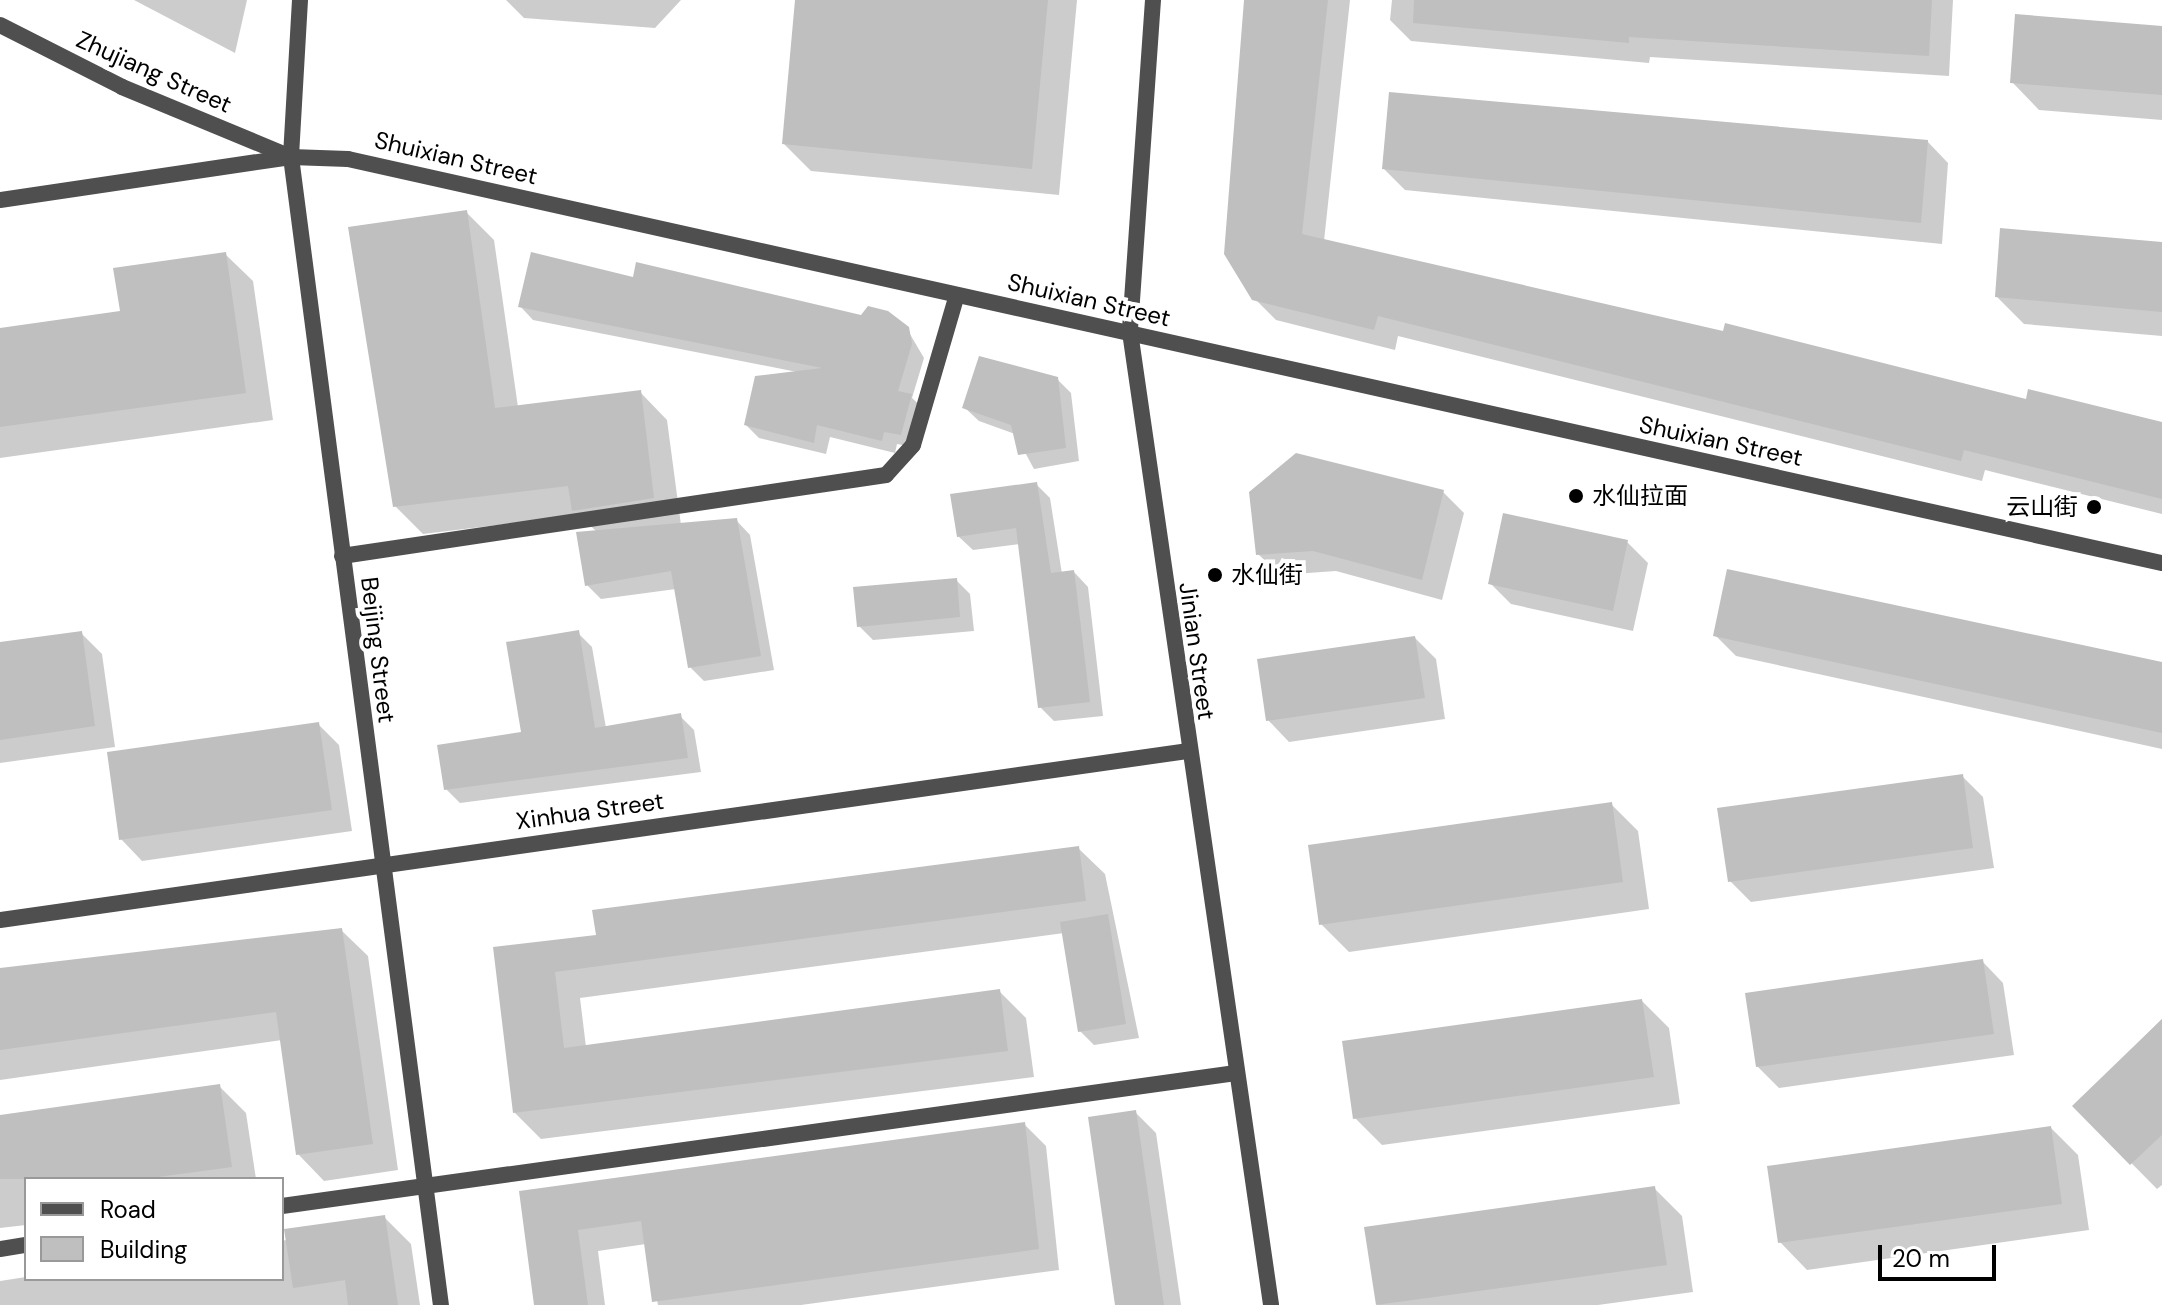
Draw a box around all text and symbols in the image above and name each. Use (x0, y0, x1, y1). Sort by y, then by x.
street label: Zhujiang Street (72, 25, 236, 119)
street label: Shuixian Street (372, 125, 540, 191)
street label: Shuixian Street (1005, 267, 1173, 333)
street label: Shuixian Street (1637, 410, 1805, 472)
place label: 水仙拉面 (1592, 482, 1688, 510)
marker: 水仙拉面 (1567, 487, 1585, 505)
place label: 云山街 (2006, 493, 2078, 521)
marker: 云山街 (2085, 498, 2103, 516)
place label: 水仙街 (1231, 561, 1303, 589)
marker: 水仙街 (1206, 566, 1224, 584)
street label: Beijing Street (355, 575, 401, 725)
street label: Jinian Street (1173, 580, 1221, 722)
street label: Xinhua Street (514, 786, 666, 836)
legend (24, 1177, 284, 1281)
text: Road (100, 1194, 156, 1225)
scale bar (1882, 1229, 2000, 1279)
text: Building (100, 1234, 187, 1265)
text: 20 m (1892, 1243, 1950, 1274)

